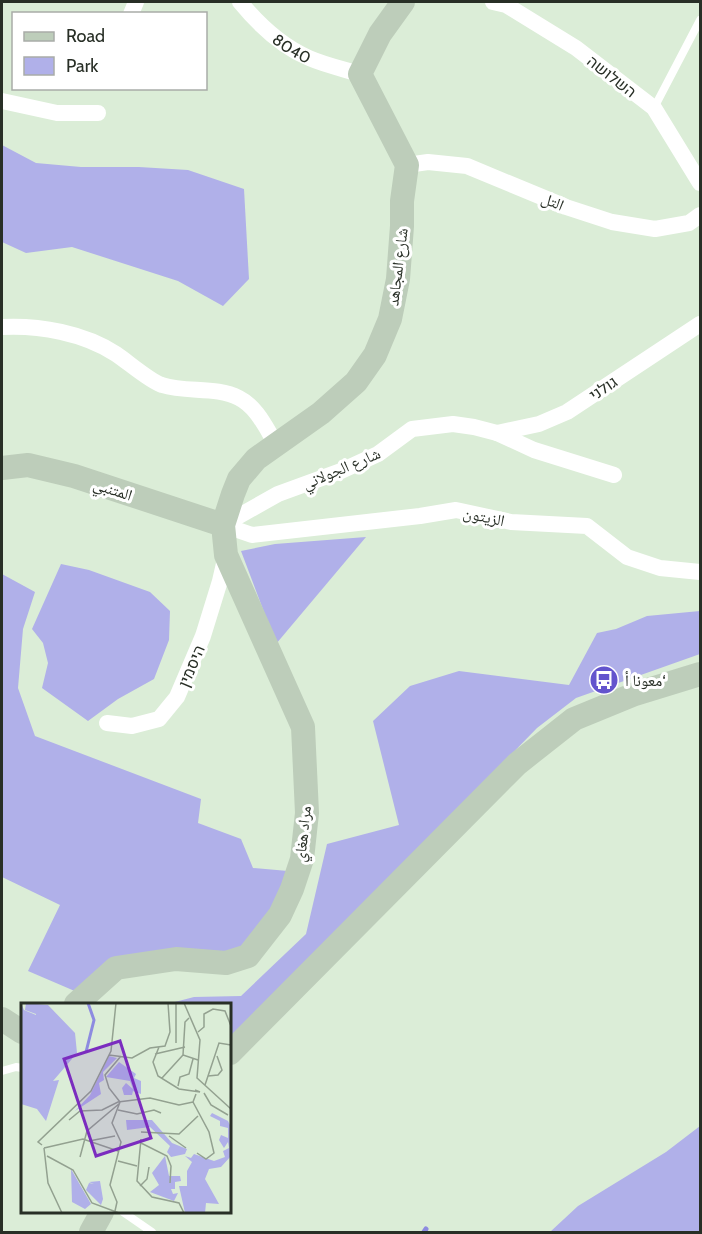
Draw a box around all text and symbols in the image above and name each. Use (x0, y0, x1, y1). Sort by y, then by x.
legend (12, 12, 207, 90)
text: Road (66, 25, 105, 47)
street label: 8040 (269, 30, 314, 68)
street label: השלושה (583, 51, 640, 101)
text: Park (66, 55, 99, 77)
street label: التل (538, 188, 567, 216)
street label: شارع المجاهد (383, 227, 413, 307)
street label: גולני (586, 372, 621, 405)
street label: شارع الجولاني (299, 443, 384, 496)
street label: المتنبي (90, 474, 135, 508)
street label: الزيتون (461, 503, 506, 531)
street label: היסמין (174, 642, 209, 690)
bus stop icon: معونا أ‘ (588, 664, 620, 696)
place label: معونا أ‘ (625, 671, 665, 690)
street label: مراد هغاي (290, 805, 318, 863)
inset map (21, 1003, 231, 1213)

